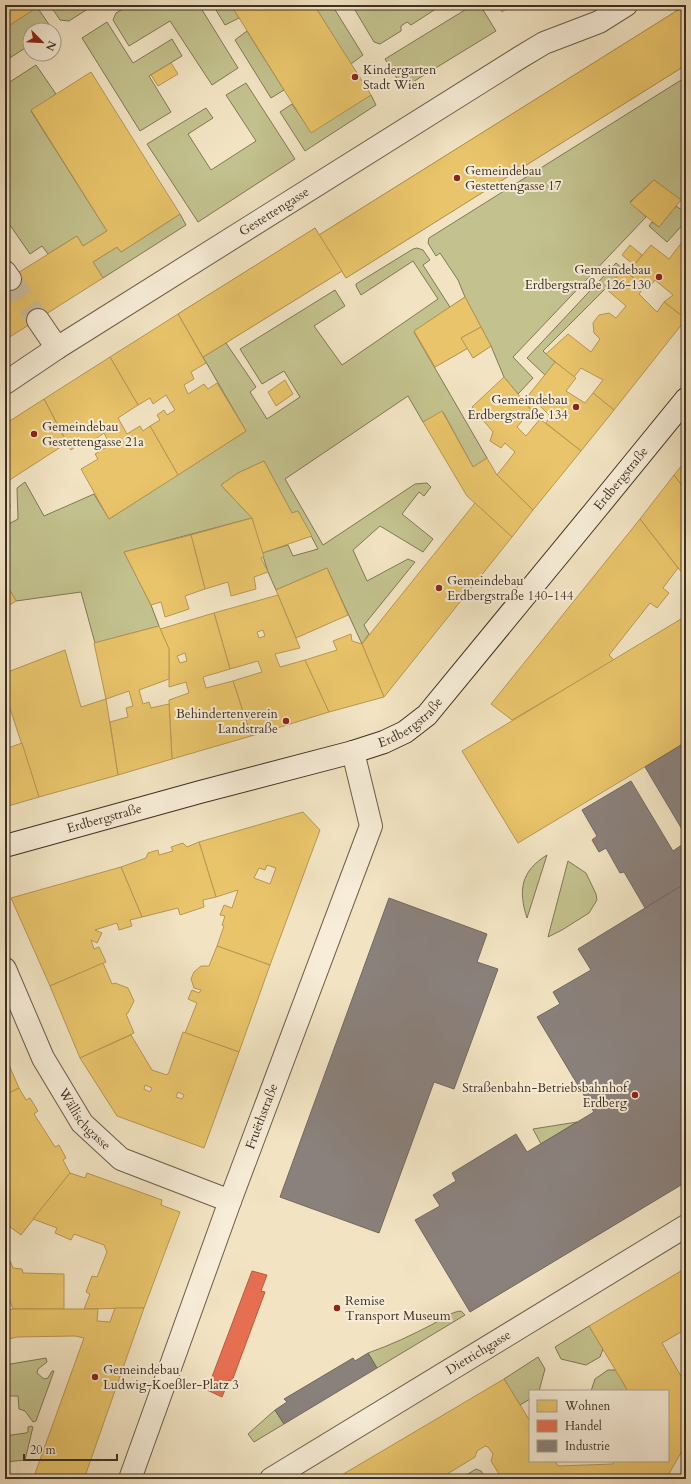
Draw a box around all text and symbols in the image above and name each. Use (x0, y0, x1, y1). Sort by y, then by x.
north arrow (22, 22, 62, 62)
text: N (42, 38, 59, 54)
place label: Kindergarten Stadt Wien (363, 61, 437, 94)
marker: Kindergarten Stadt Wien (350, 72, 360, 82)
place label: Gemeindebau Gestettengasse 17 (465, 162, 562, 195)
marker: Gemeindebau Gestettengasse 17 (452, 173, 462, 183)
street label: Gestettengasse (236, 183, 313, 241)
place label: Gemeindebau Erdbergstraße 126-130 (525, 261, 651, 294)
marker: Gemeindebau Erdbergstraße 126-130 (654, 272, 664, 282)
place label: Gemeindebau Erdbergstraße 134 (467, 391, 568, 424)
marker: Gemeindebau Erdbergstraße 134 (571, 402, 581, 412)
place label: Gemeindebau Gestettengasse 21a (42, 418, 144, 451)
marker: Gemeindebau Gestettengasse 21a (29, 429, 39, 439)
street label: Erdbergstraße (590, 443, 652, 514)
place label: Gemeindebau Erdbergstraße 140-144 (447, 572, 574, 605)
marker: Gemeindebau Erdbergstraße 140-144 (434, 583, 444, 593)
street label: Erdbergstraße (376, 693, 447, 752)
place label: Behindertenverein Landstraße (176, 705, 279, 738)
marker: Behindertenverein Landstraße (281, 716, 291, 726)
street label: Erdbergstraße (65, 800, 144, 837)
place label: Straßenbahn-Betriebsbahnhof Erdberg (462, 1079, 629, 1112)
street label: Fruëthstraße (241, 1081, 282, 1152)
street label: Wällischgasse (54, 1084, 115, 1154)
marker: Straßenbahn-Betriebsbahnhof Erdberg (630, 1090, 640, 1100)
place label: Remise Transport Museum (345, 1292, 451, 1325)
marker: Remise Transport Museum (332, 1303, 342, 1313)
street label: Dietrichgasse (443, 1326, 515, 1379)
place label: Gemeindebau Ludwig-Koeßler-Platz 3 (103, 1361, 239, 1394)
marker: Gemeindebau Ludwig-Koeßler-Platz 3 (90, 1372, 100, 1382)
legend (529, 1390, 669, 1462)
text: Wohnen (564, 1398, 611, 1414)
text: Handel (565, 1418, 602, 1434)
scale bar (24, 1436, 117, 1462)
text: Industrie (565, 1438, 610, 1454)
text: 20 m (30, 1442, 57, 1458)

